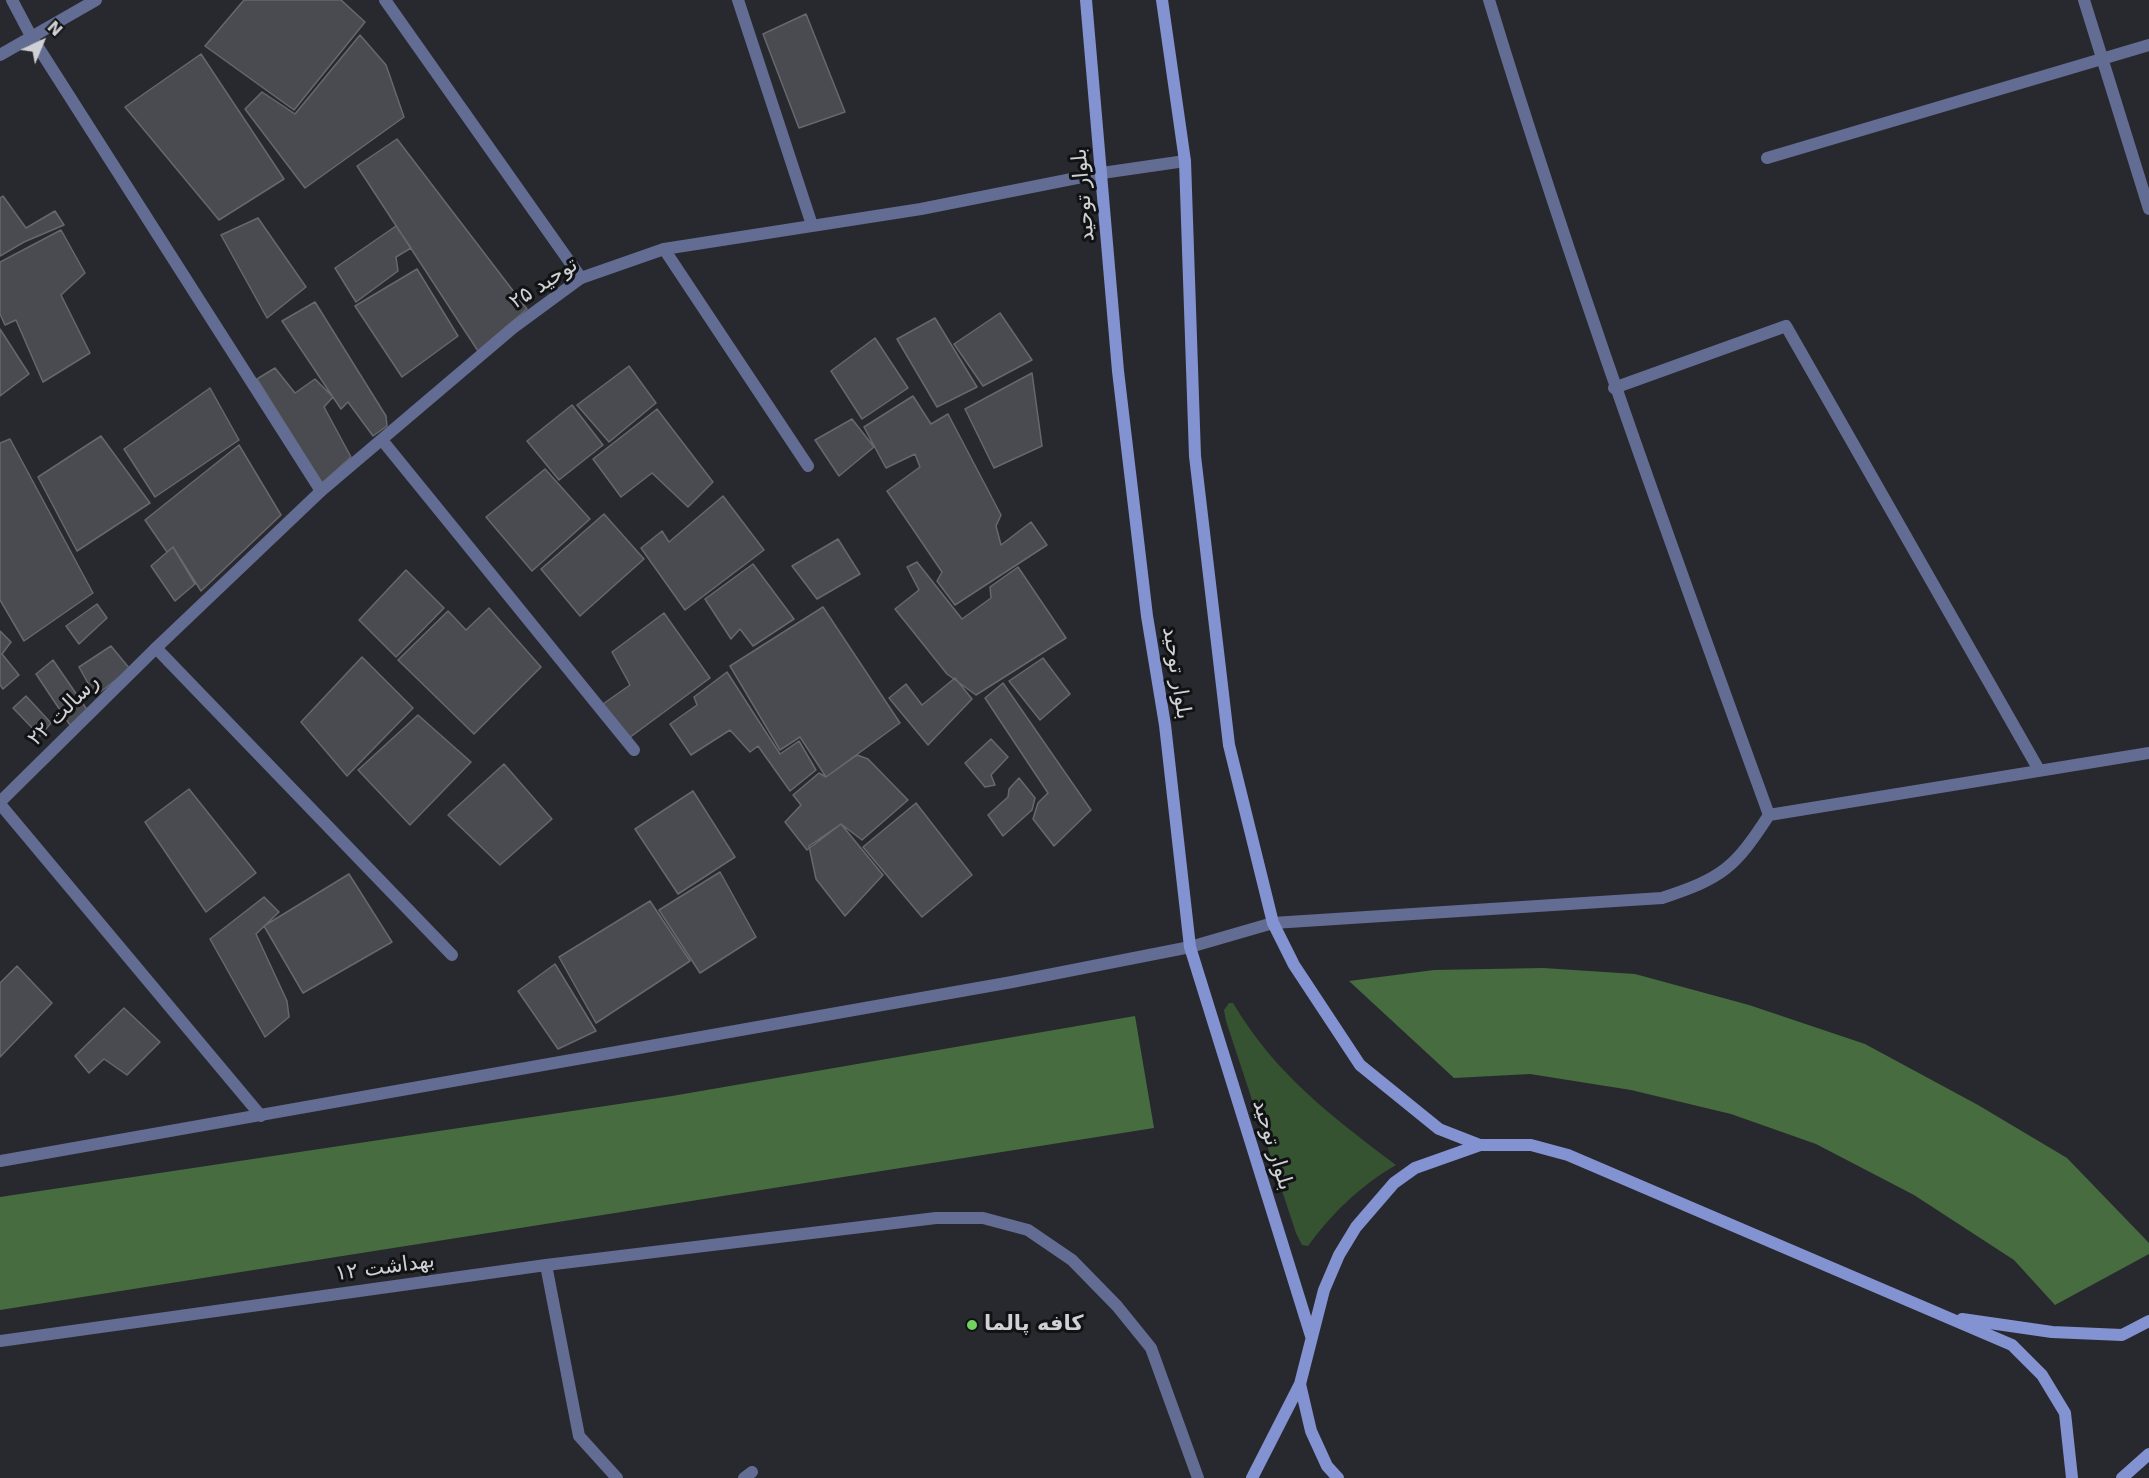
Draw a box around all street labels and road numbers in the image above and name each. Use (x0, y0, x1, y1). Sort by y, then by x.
street label: بلوار توحید (1067, 147, 1101, 243)
street label: توحید ۲۵ (505, 253, 583, 315)
street label: بلوار توحید (1156, 625, 1196, 721)
street label: رسالت ۲۲ (23, 670, 105, 752)
street label: بلوار توحید (1246, 1097, 1298, 1193)
street label: بهداشت ۱۲ (334, 1249, 436, 1287)

